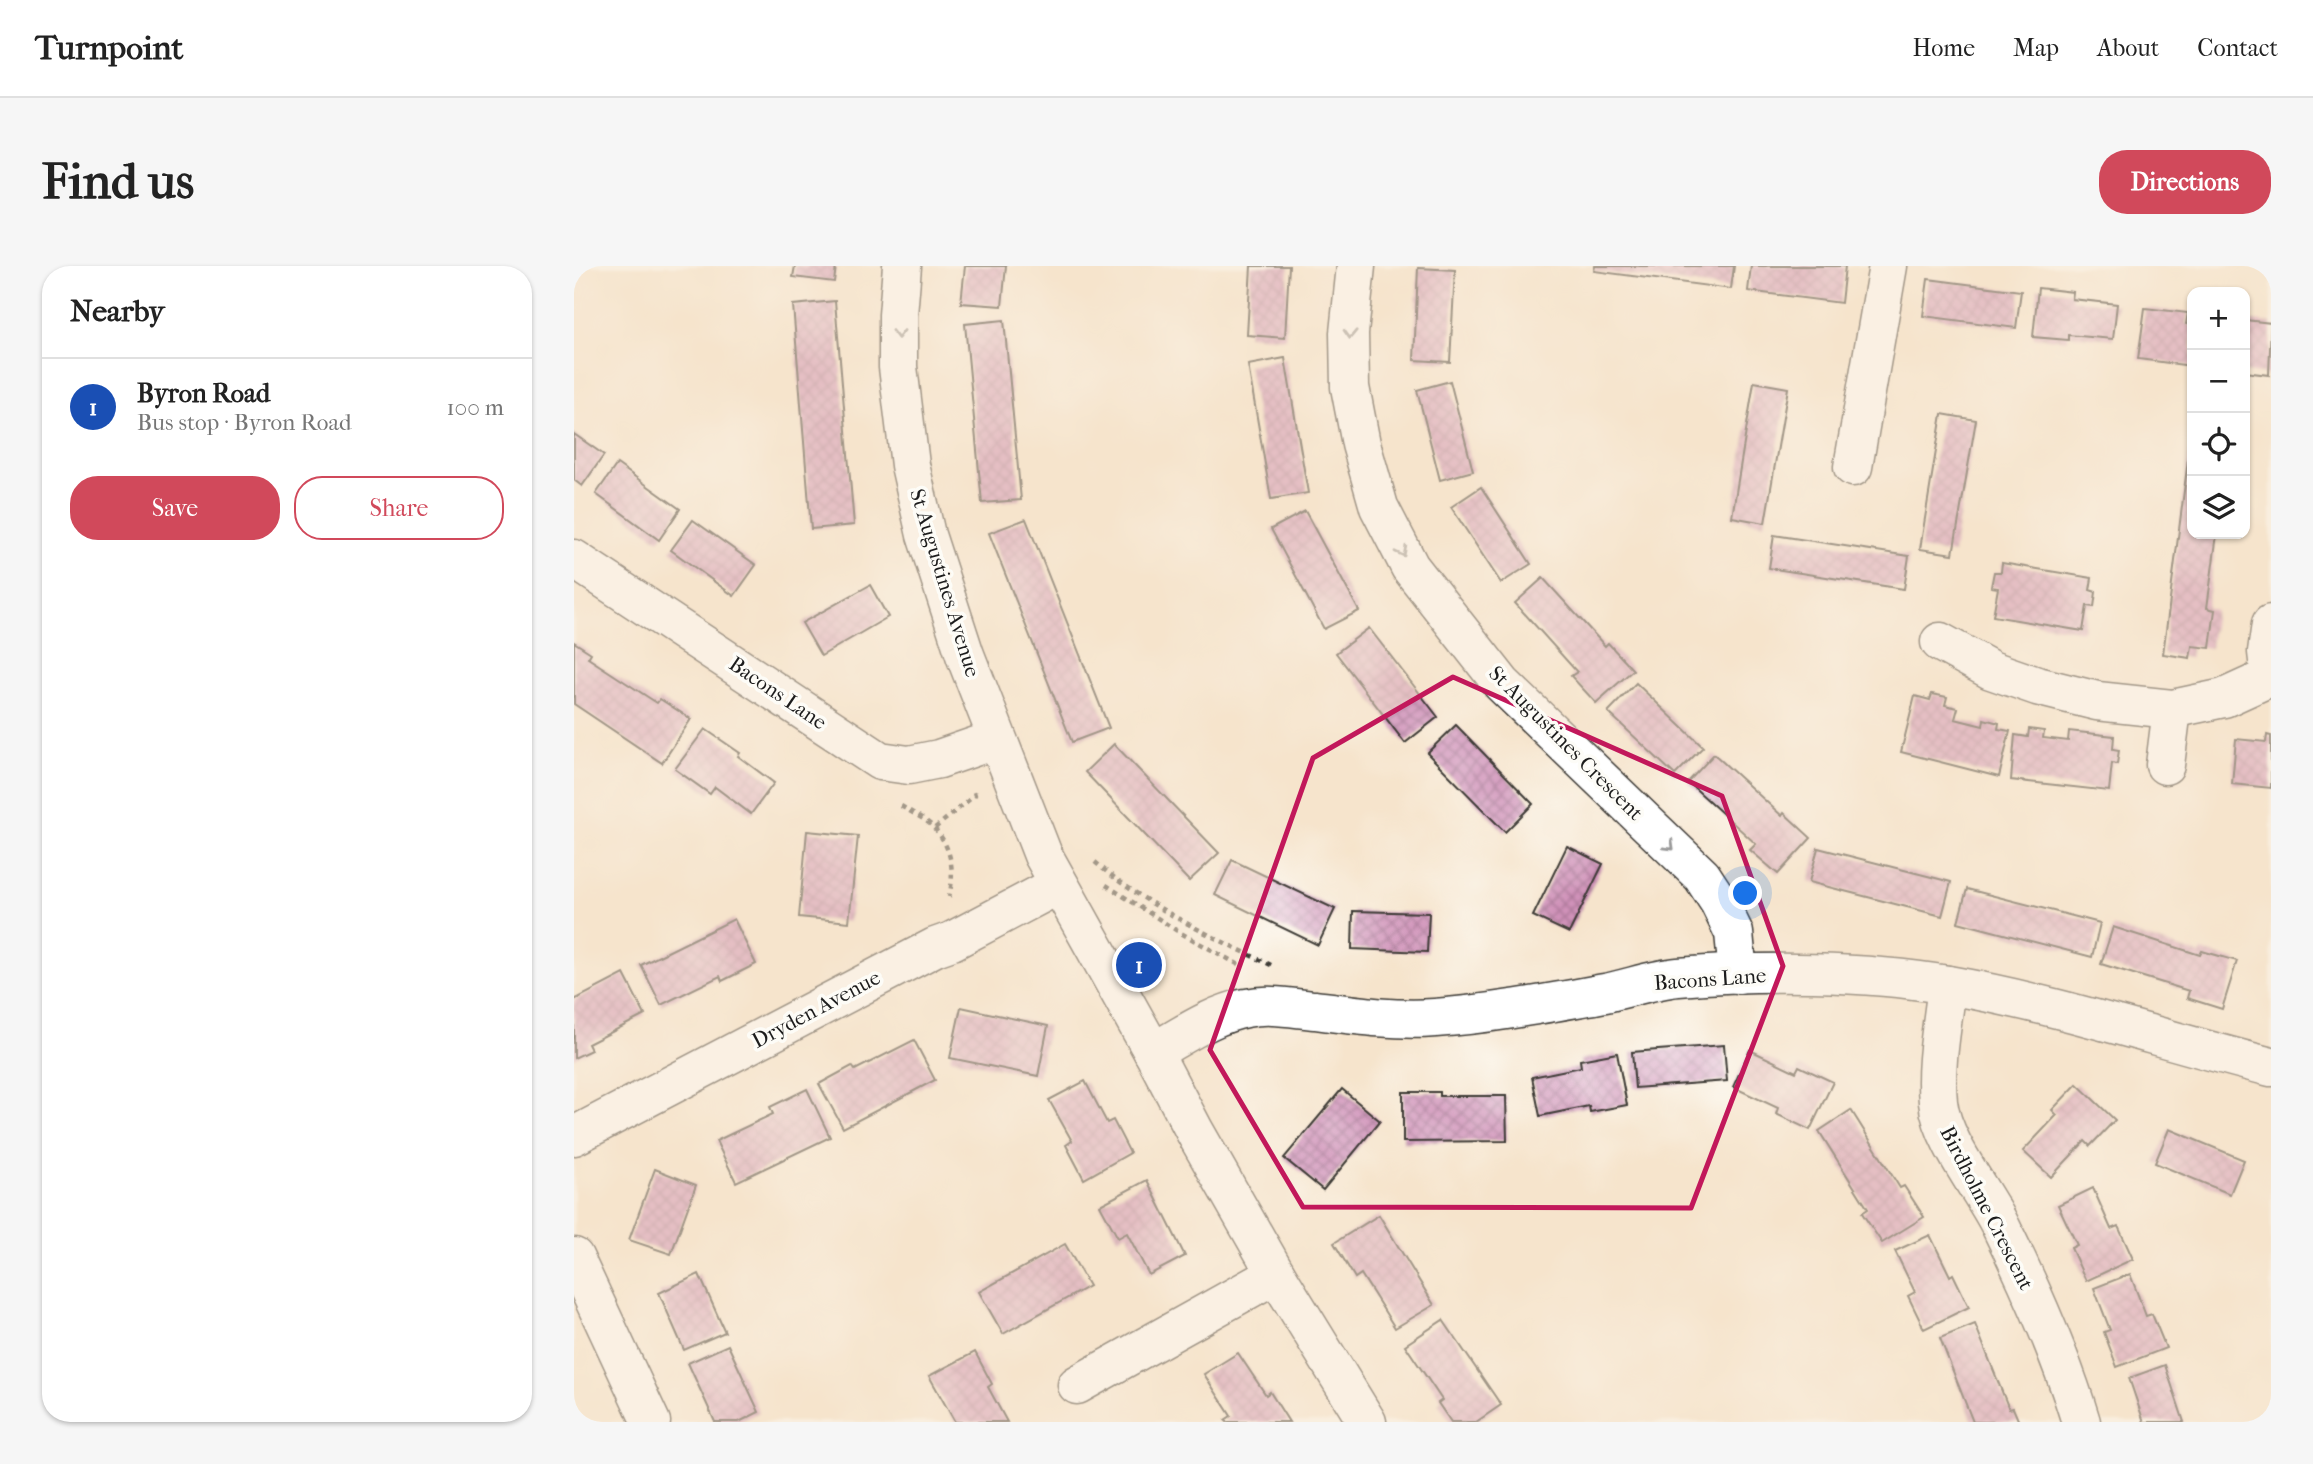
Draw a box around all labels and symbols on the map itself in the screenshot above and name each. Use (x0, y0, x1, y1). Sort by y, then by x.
one-way arrow (890, 329, 906, 340)
one-way arrow (1342, 329, 1357, 340)
street label: St Augustines Avenue (905, 486, 985, 680)
one-way arrow (1394, 545, 1408, 557)
street label: Bacons Lane (725, 652, 831, 734)
street label: St Augustines Crescent (1484, 661, 1648, 825)
one-way arrow (1662, 837, 1675, 850)
your location (1728, 876, 1762, 910)
pin: 1 (1116, 939, 1162, 991)
street label: Bacons Lane (1653, 963, 1767, 995)
street label: Dryden Avenue (748, 965, 884, 1053)
street label: Birdholme Crescent (1935, 1122, 2039, 1294)

